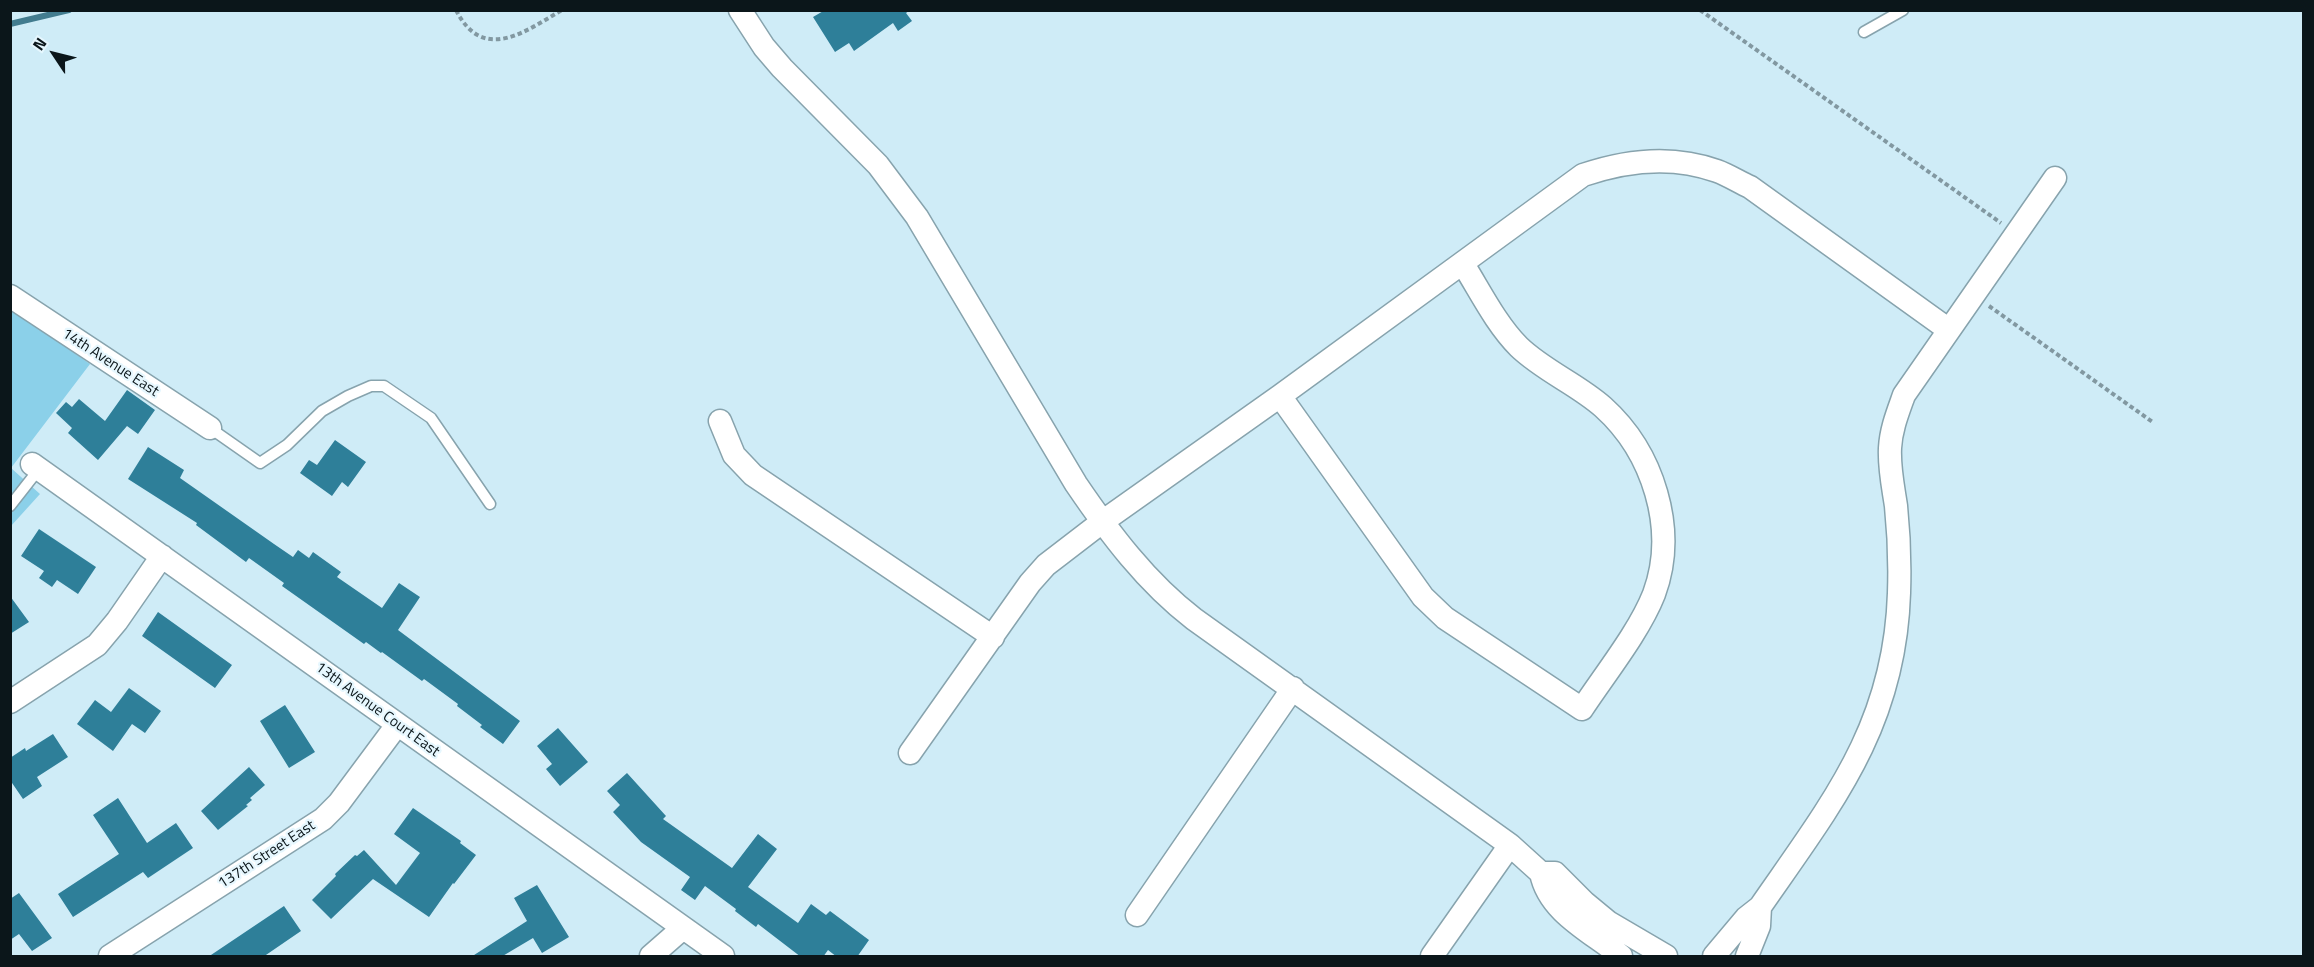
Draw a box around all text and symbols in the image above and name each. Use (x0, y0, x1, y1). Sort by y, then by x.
north arrow (24, 24, 84, 84)
text: N (26, 32, 52, 55)
street label: 14th Avenue East (58, 325, 162, 401)
street label: 13th Avenue Court East (311, 659, 443, 761)
street label: 137th Street East (215, 817, 319, 893)

